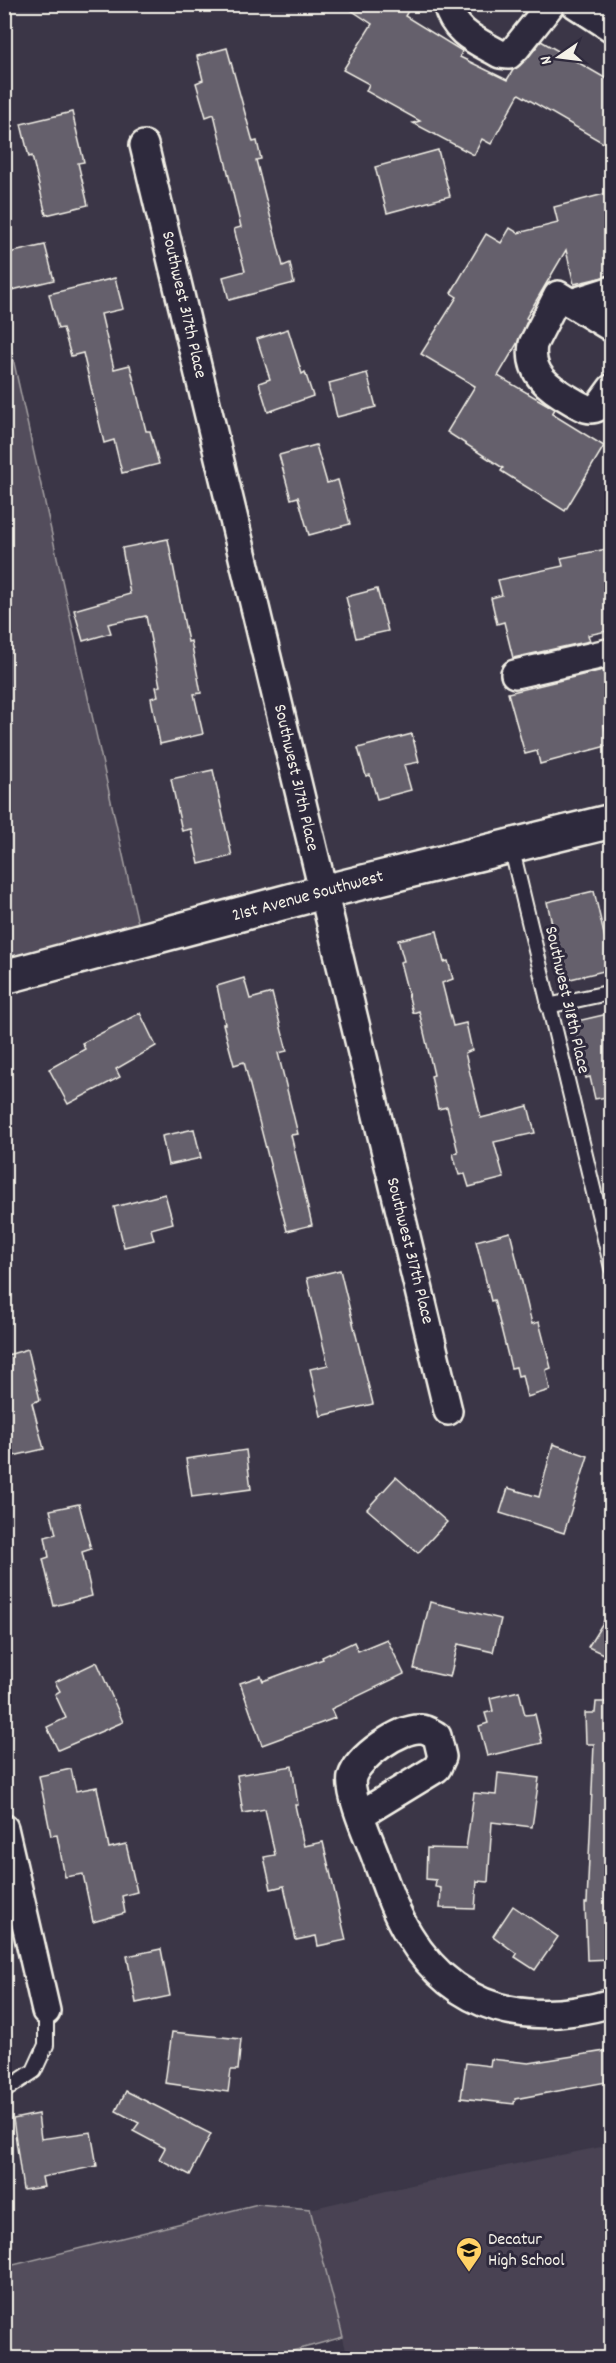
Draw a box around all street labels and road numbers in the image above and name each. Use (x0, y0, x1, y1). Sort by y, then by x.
street label: Southwest 317th Place (154, 229, 212, 381)
street label: Southwest 317th Place (266, 702, 324, 854)
street label: 21st Avenue Southwest (229, 865, 387, 929)
street label: Southwest 318th Place (537, 924, 595, 1076)
street label: Southwest 317th Place (379, 1175, 439, 1327)

